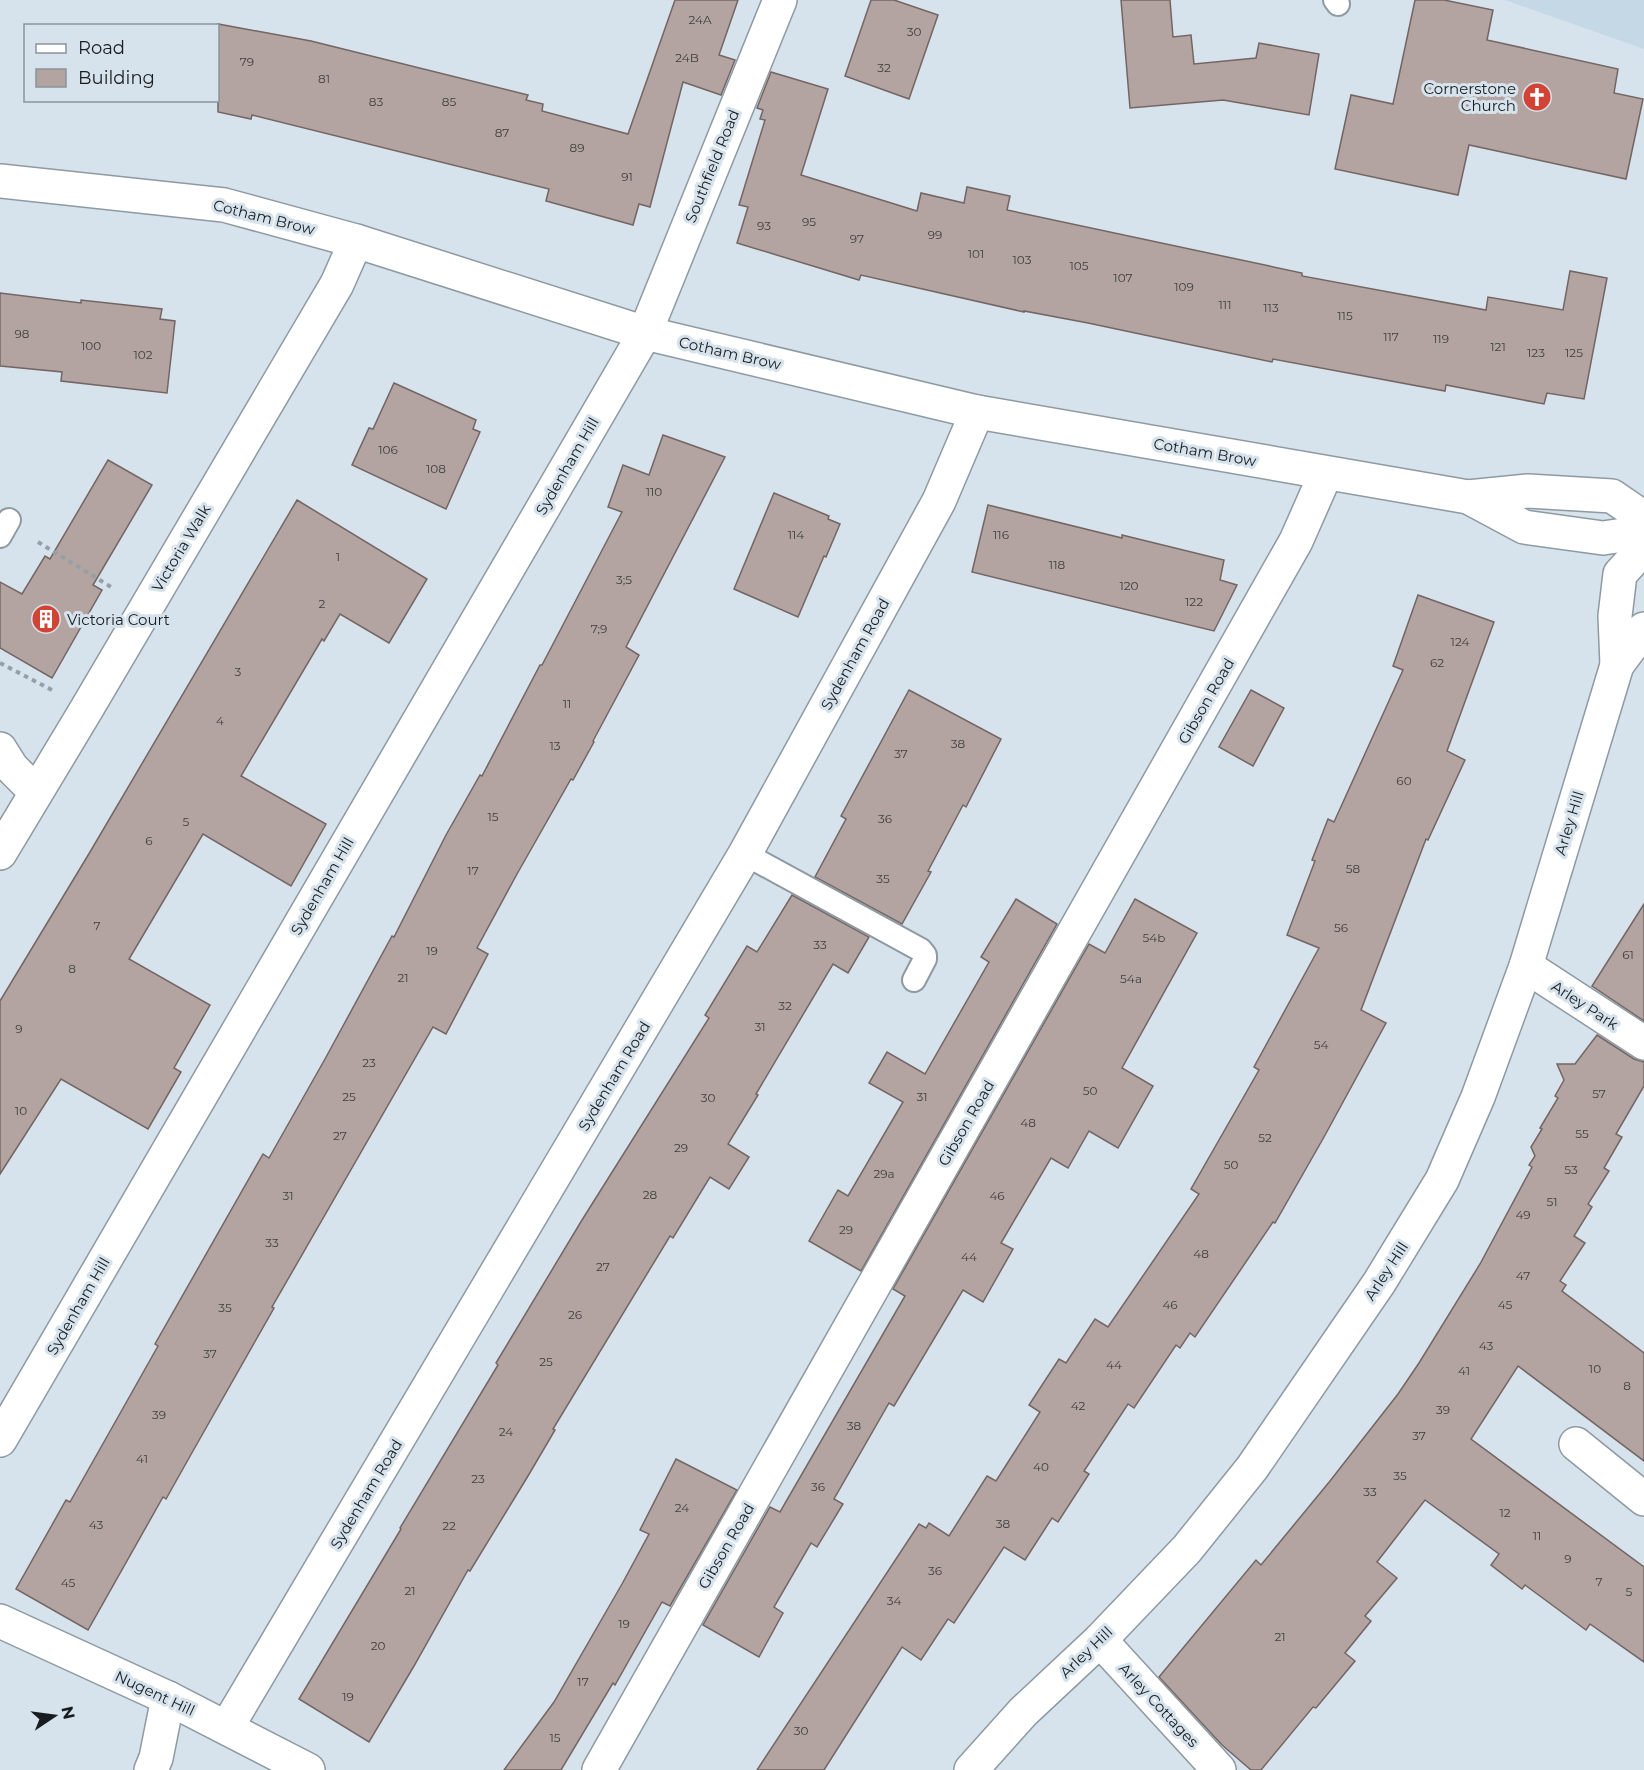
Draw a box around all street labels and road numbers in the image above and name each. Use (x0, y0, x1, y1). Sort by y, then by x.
street label: Southfield Road (681, 107, 743, 225)
street label: Cotham Brow (211, 195, 318, 239)
street label: Cotham Brow (677, 332, 784, 374)
street label: Sydenham Hill (531, 414, 603, 518)
street label: Cotham Brow (1152, 434, 1259, 471)
street label: Victoria Walk (148, 501, 214, 595)
street label: Sydenham Road (816, 595, 894, 713)
street label: Gibson Road (1174, 655, 1238, 747)
street label: Arley Hill (1550, 789, 1588, 857)
street label: Sydenham Hill (286, 834, 358, 938)
street label: Arley Park (1548, 976, 1622, 1034)
street label: Sydenham Road (574, 1018, 654, 1134)
street label: Gibson Road (934, 1077, 998, 1169)
street label: Arley Hill (1360, 1238, 1412, 1304)
street label: Sydenham Hill (42, 1254, 114, 1358)
street label: Sydenham Road (326, 1436, 406, 1552)
street label: Gibson Road (694, 1500, 758, 1592)
street label: Arley Hill (1056, 1622, 1116, 1682)
street label: Arley Cottages (1115, 1659, 1203, 1751)
street label: Nugent Hill (112, 1666, 198, 1720)

